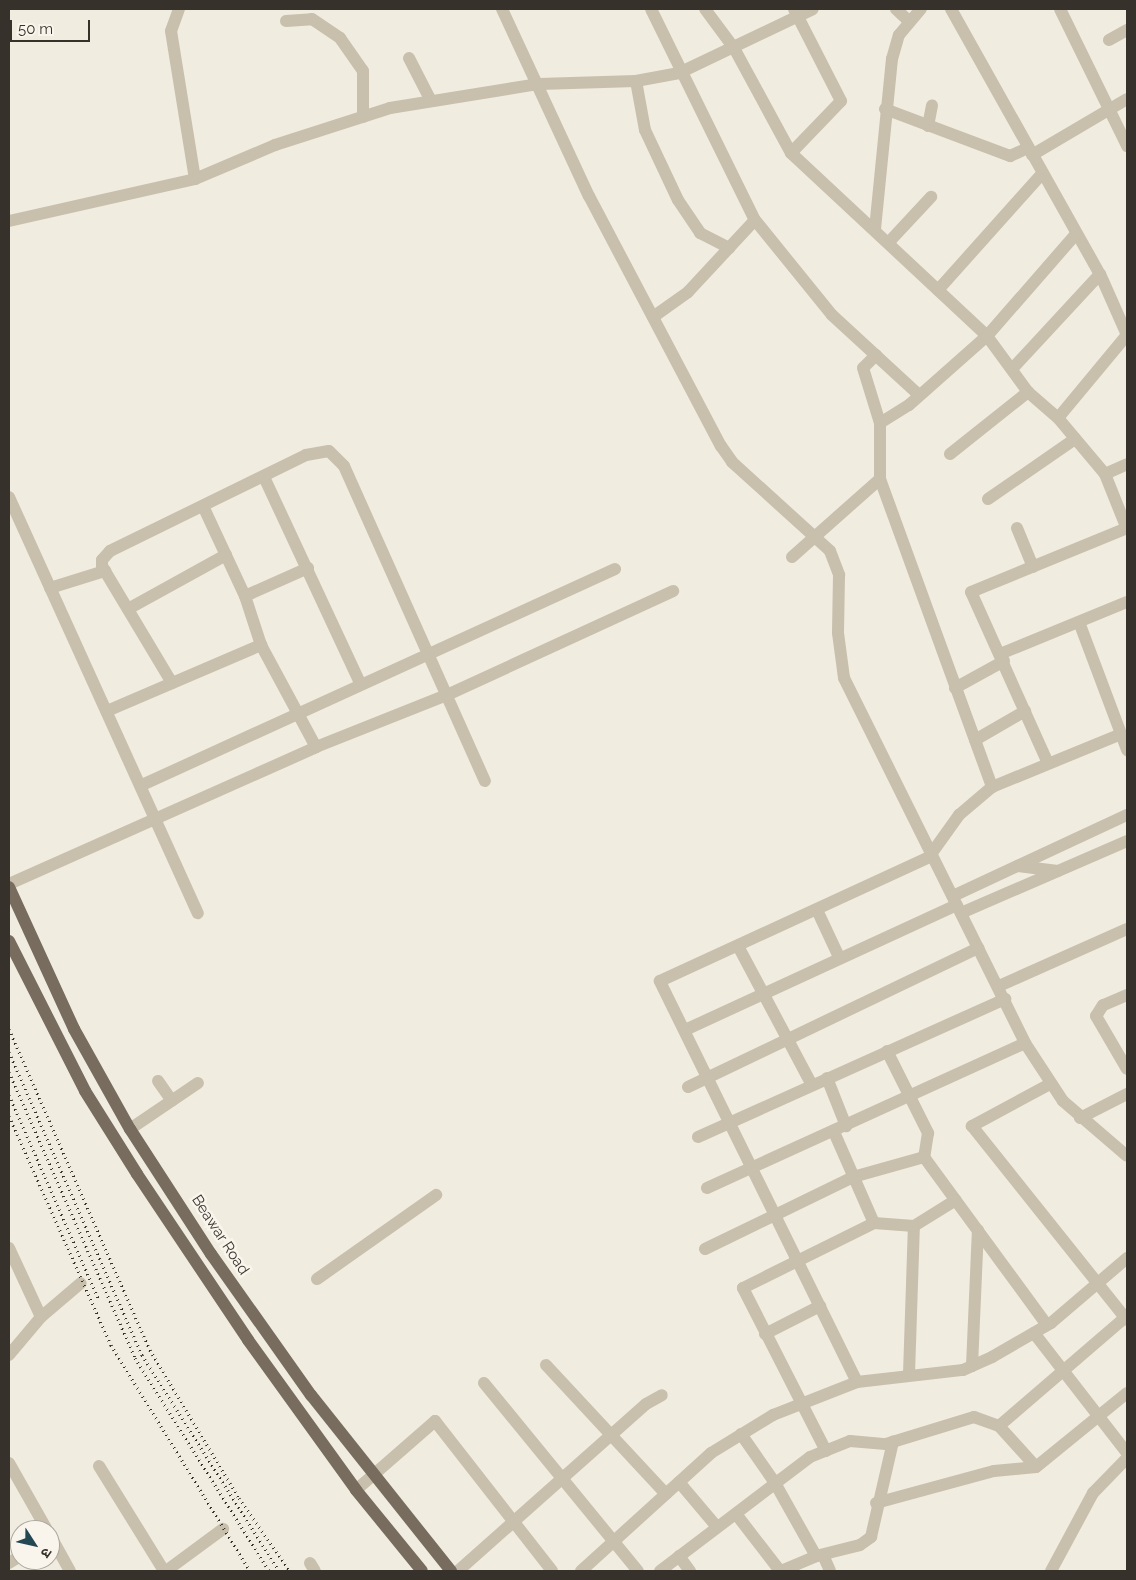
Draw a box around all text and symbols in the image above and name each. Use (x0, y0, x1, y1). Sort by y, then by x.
scale bar (12, 10, 92, 42)
text: 50 m (18, 20, 53, 38)
street label: Beawar Road (187, 1192, 253, 1278)
north arrow (10, 1520, 60, 1570)
text: उ (38, 1545, 55, 1561)

